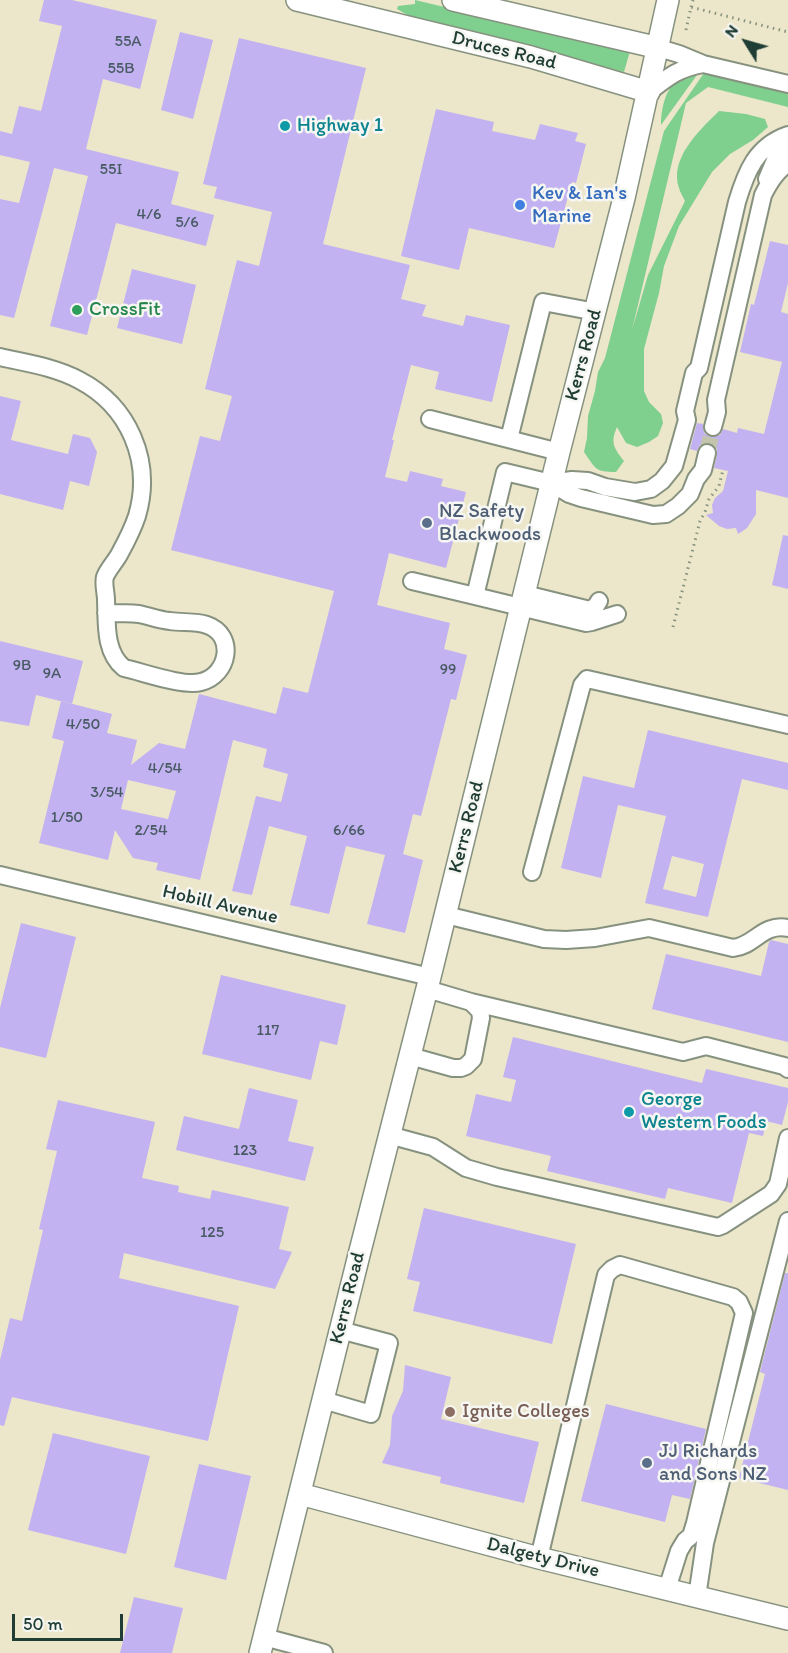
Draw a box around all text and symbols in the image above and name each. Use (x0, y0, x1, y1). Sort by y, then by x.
north arrow (716, 12, 776, 72)
text: N (720, 21, 742, 41)
street label: Druces Road (449, 26, 559, 76)
house number: 55A (114, 32, 142, 52)
house number: 55B (107, 59, 135, 79)
place label: Highway 1 (297, 114, 383, 138)
marker: Highway 1 (278, 119, 292, 133)
house number: 55I (100, 160, 122, 180)
place label: Kev & Ian's Marine (532, 182, 627, 229)
marker: Kev & Ian's Marine (513, 198, 527, 212)
house number: 4/6 (137, 205, 161, 225)
house number: 5/6 (175, 213, 199, 233)
place label: CrossFit (89, 298, 161, 322)
marker: CrossFit (70, 303, 84, 317)
street label: Kerrs Road (560, 306, 608, 404)
place label: NZ Safety Blackwoods (439, 500, 541, 547)
marker: NZ Safety Blackwoods (420, 516, 434, 530)
house number: 9B (13, 656, 31, 676)
house number: 99 (440, 660, 456, 680)
house number: 9A (43, 664, 61, 684)
house number: 4/50 (66, 715, 100, 735)
house number: 4/54 (148, 759, 182, 779)
street label: Kerrs Road (444, 778, 490, 876)
house number: 3/54 (90, 783, 124, 803)
house number: 1/50 (51, 808, 83, 828)
house number: 2/54 (134, 821, 168, 841)
house number: 6/66 (333, 821, 365, 841)
street label: Hobill Avenue (160, 880, 280, 930)
house number: 117 (257, 1021, 279, 1041)
place label: George Western Foods (641, 1088, 767, 1135)
marker: George Western Foods (622, 1105, 636, 1119)
house number: 123 (233, 1141, 257, 1161)
house number: 125 (200, 1223, 224, 1243)
street label: Kerrs Road (325, 1249, 371, 1347)
place label: Ignite Colleges (462, 1400, 590, 1424)
marker: Ignite Colleges (443, 1405, 457, 1419)
place label: JJ Richards and Sons NZ (659, 1440, 767, 1487)
marker: JJ Richards and Sons NZ (640, 1456, 654, 1470)
street label: Dalgety Drive (484, 1532, 602, 1584)
scale bar (15, 1602, 126, 1640)
text: 50 m (23, 1613, 63, 1635)

